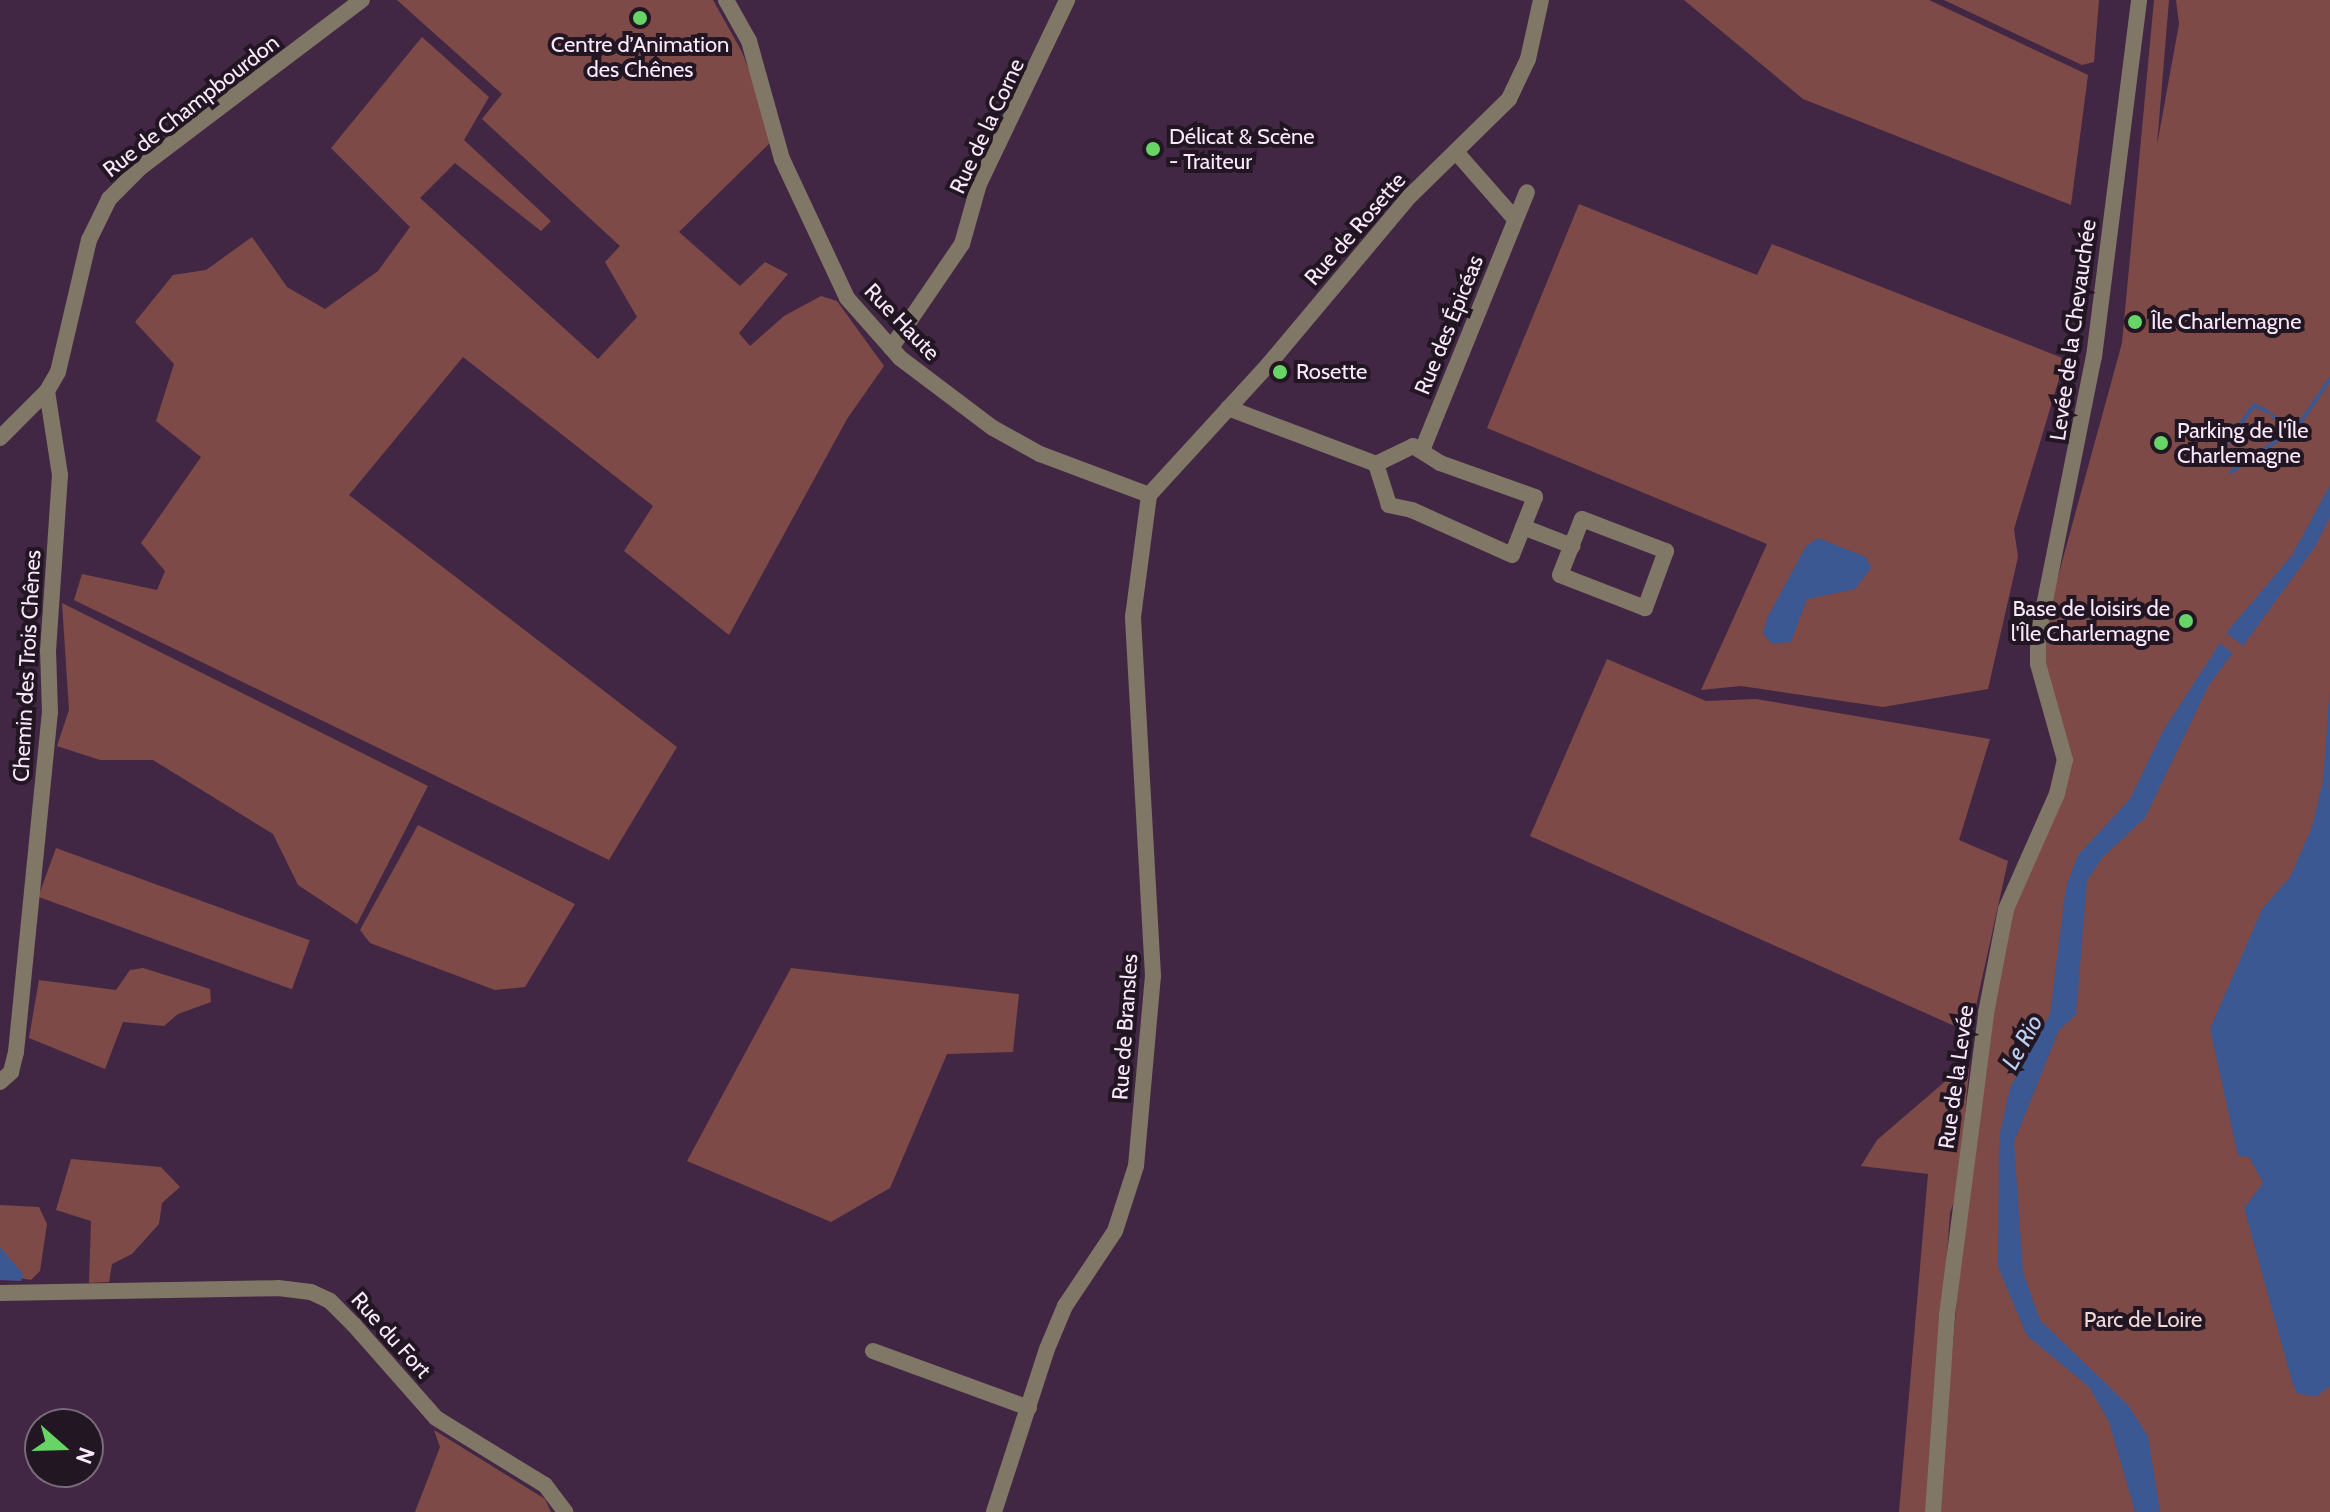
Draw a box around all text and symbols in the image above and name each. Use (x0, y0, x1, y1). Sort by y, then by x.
marker: Centre d’Animation des Chênes (631, 9, 649, 27)
street label: Rue de Champbourdon (98, 29, 284, 183)
place label: Centre d’Animation des Chênes (551, 31, 729, 82)
street label: Rue de la Corne (944, 54, 1030, 198)
place label: Délicat & Scène - Traiteur (1169, 123, 1315, 174)
marker: Délicat & Scène - Traiteur (1144, 140, 1162, 158)
street label: Rue de Rosette (1299, 167, 1411, 291)
street label: Levée de la Chevauchée (2044, 218, 2102, 442)
street label: Rue des Épicéas (1409, 251, 1489, 399)
street label: Rue Haute (859, 278, 945, 366)
place label: Île Charlemagne (2151, 309, 2301, 335)
marker: Île Charlemagne (2126, 313, 2144, 331)
place label: Rosette (1296, 359, 1367, 385)
marker: Rosette (1271, 363, 1289, 381)
place label: Parking de l'Île Charlemagne (2177, 417, 2308, 468)
marker: Parking de l'Île Charlemagne (2152, 434, 2170, 452)
street label: Chemin des Trois Chênes (8, 549, 46, 783)
place label: Base de loisirs de l'Île Charlemagne (2011, 595, 2170, 646)
marker: Base de loisirs de l'Île Charlemagne (2177, 612, 2195, 630)
street label: Rue de Bransles (1107, 953, 1143, 1101)
street label: Rue de la Levée (1933, 1003, 1979, 1151)
water label: Le Rio (1995, 1010, 2049, 1074)
street label: Rue du Fort (346, 1287, 436, 1383)
park label: Parc de Loire (2084, 1307, 2202, 1333)
north arrow (24, 1408, 104, 1488)
text: N (70, 1444, 100, 1468)

